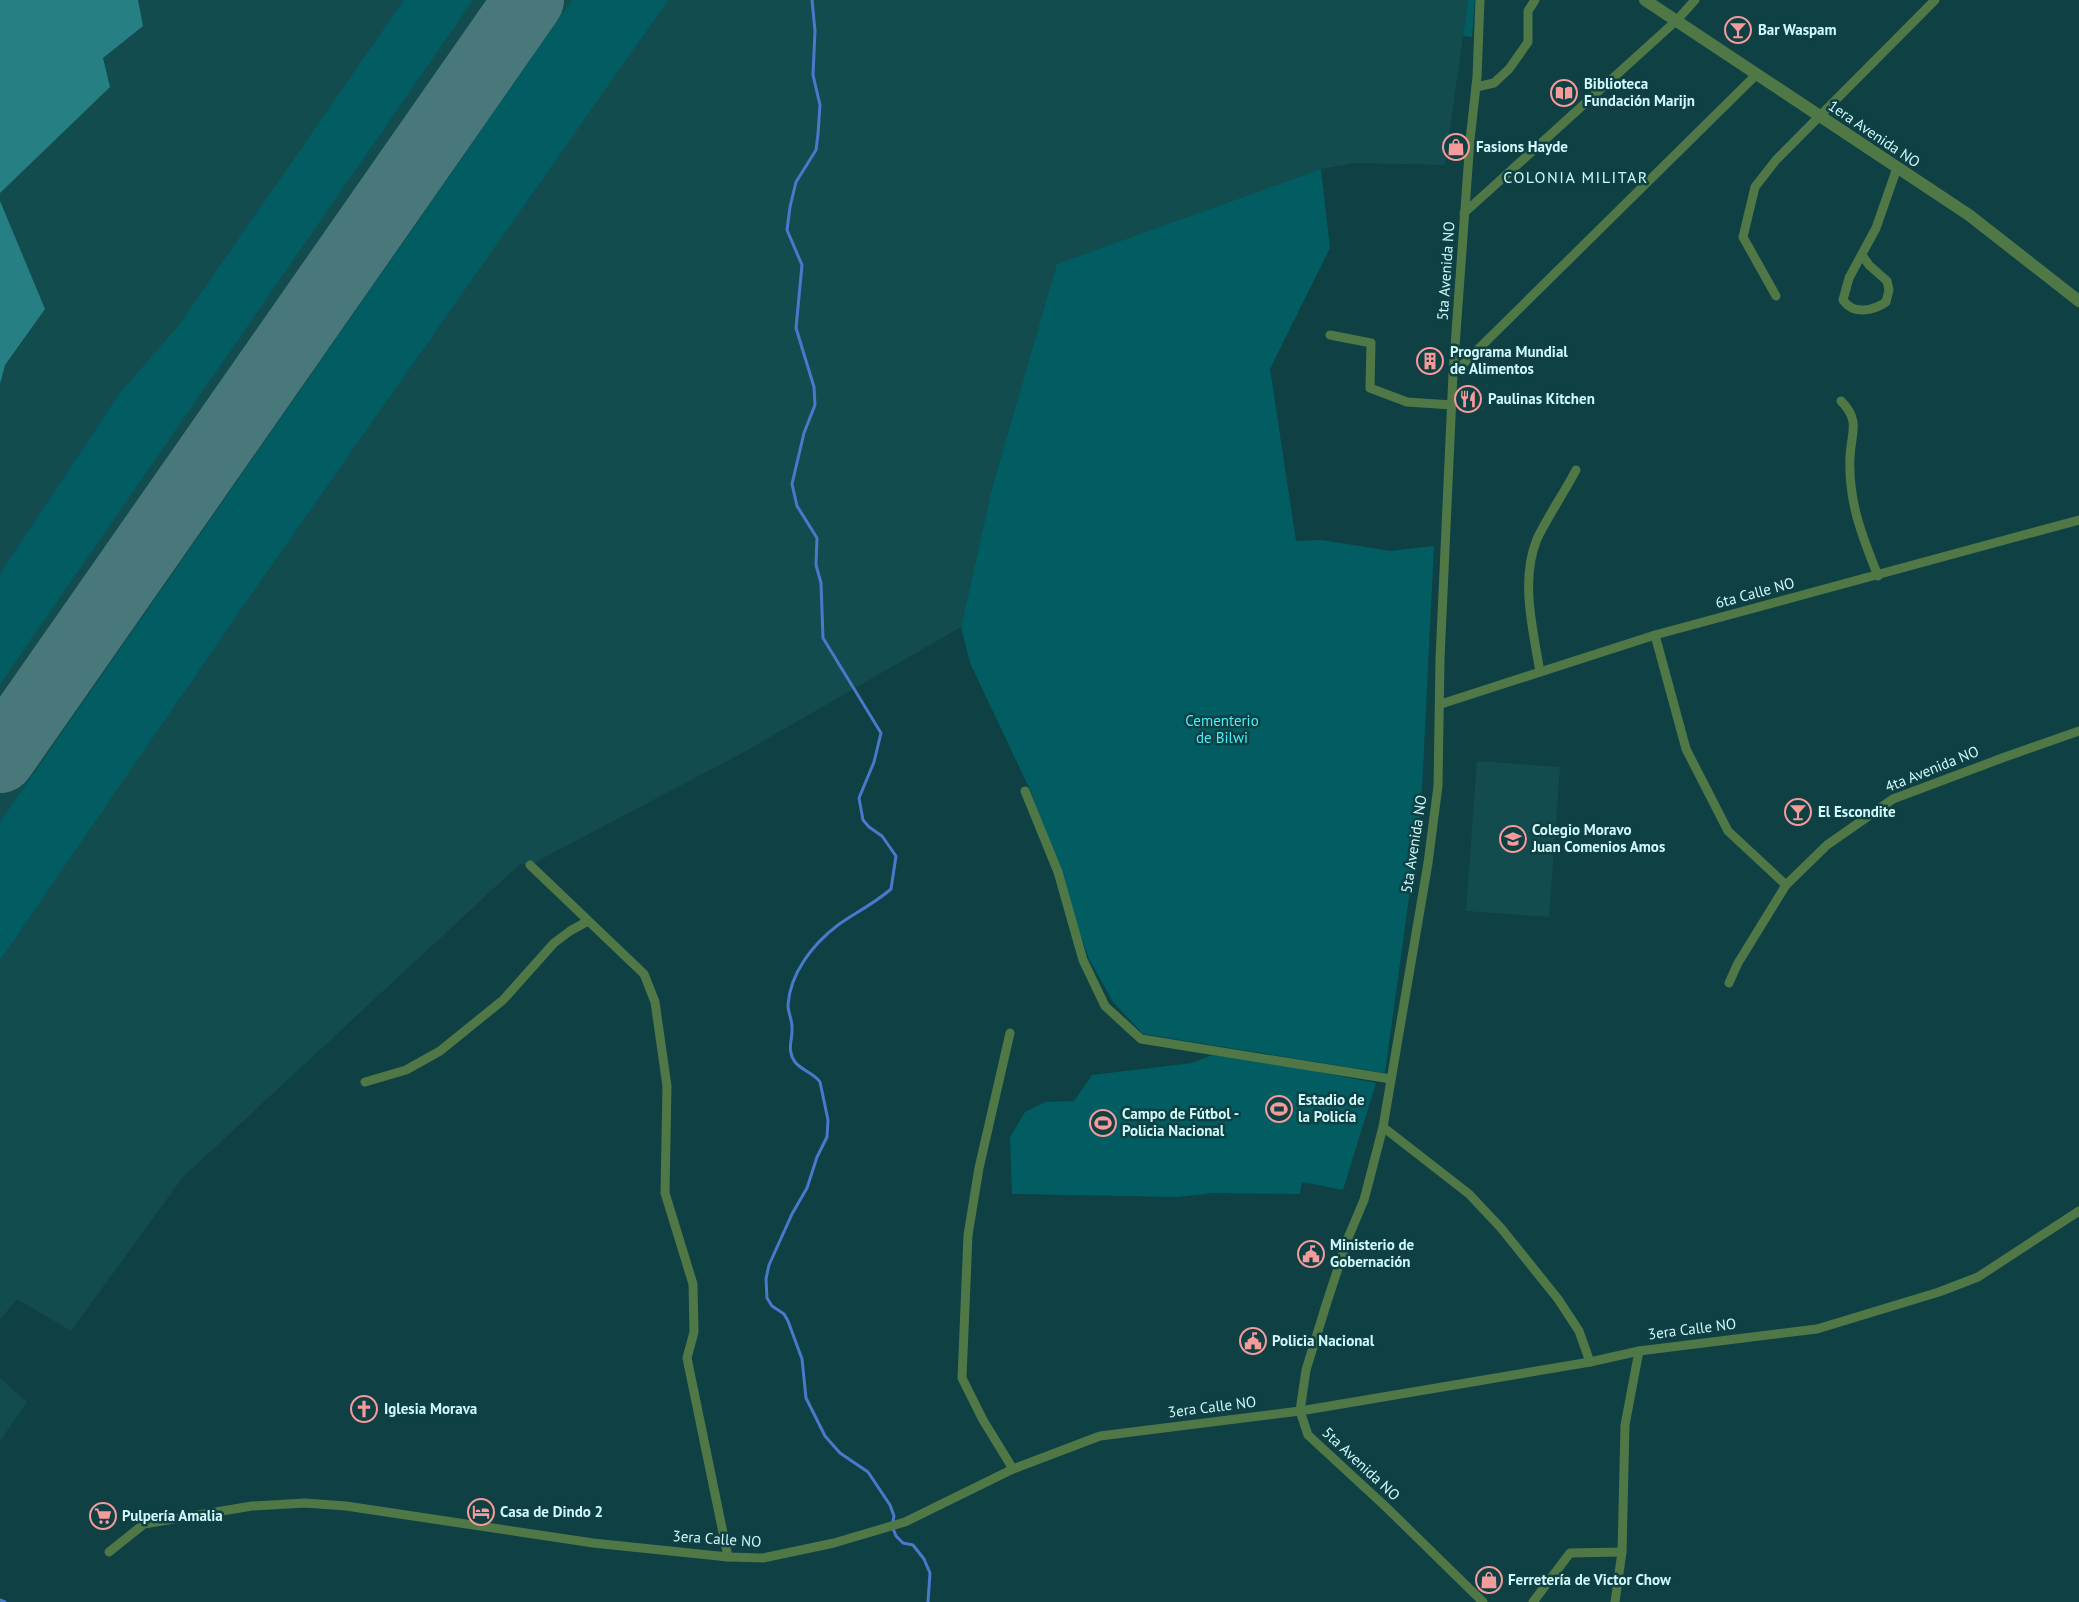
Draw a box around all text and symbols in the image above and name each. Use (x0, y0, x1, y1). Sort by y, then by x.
bar icon: Bar Waspam (1723, 15, 1753, 45)
place label: Bar Waspam (1758, 20, 1837, 39)
place label: Biblioteca Fundación Marijn (1584, 74, 1695, 110)
library icon: Biblioteca Fundación Marijn (1549, 78, 1579, 108)
street label: 1era Avenida NO (1825, 96, 1924, 171)
shop icon: Fasions Hayde (1441, 132, 1471, 162)
place label: Fasions Hayde (1476, 137, 1568, 156)
district label: COLONIA MILITAR (1503, 167, 1649, 187)
street label: 5ta Avenida NO (1433, 221, 1458, 321)
place label: Programa Mundial de Alimentos (1450, 342, 1568, 378)
building icon: Programa Mundial de Alimentos (1415, 346, 1445, 376)
restaurant icon: Paulinas Kitchen (1453, 384, 1483, 414)
place label: Paulinas Kitchen (1488, 389, 1595, 408)
street label: 6ta Calle NO (1713, 573, 1797, 612)
park label: Cementerio de Bilwi (1185, 711, 1259, 747)
street label: 4ta Avenida NO (1882, 741, 1981, 796)
street label: 5ta Avenida NO (1396, 793, 1431, 894)
bar icon: El Escondite (1783, 797, 1813, 827)
place label: El Escondite (1818, 802, 1896, 821)
place label: Colegio Moravo Juan Comenios Amos (1531, 820, 1665, 856)
school or university icon: Colegio Moravo Juan Comenios Amos (1498, 824, 1528, 854)
place label: Estadio de la Policía (1298, 1090, 1365, 1126)
sports icon: Estadio de la Policía (1264, 1094, 1294, 1124)
place label: Campo de Fútbol - Policia Nacional (1122, 1104, 1239, 1140)
sports icon: Campo de Fútbol - Policia Nacional (1088, 1108, 1118, 1138)
place label: Ministerio de Gobernación (1330, 1235, 1415, 1271)
public building icon: Ministerio de Gobernación (1296, 1239, 1326, 1269)
street label: 3era Calle NO (1647, 1314, 1737, 1343)
public building icon: Policia Nacional (1238, 1326, 1268, 1356)
place label: Policia Nacional (1272, 1331, 1375, 1350)
street label: 3era Calle NO (1167, 1392, 1257, 1421)
church icon: Iglesia Morava (349, 1394, 379, 1424)
place label: Iglesia Morava (384, 1399, 477, 1418)
street label: 5ta Avenida NO (1319, 1423, 1404, 1504)
hotel icon: Casa de Dindo 2 (466, 1497, 496, 1527)
supermarket icon: Pulpería Amalia (88, 1501, 118, 1531)
place label: Casa de Dindo 2 (500, 1502, 603, 1521)
place label: Pulpería Amalia (122, 1506, 223, 1525)
street label: 3era Calle NO (672, 1526, 762, 1551)
shop icon: Ferretería de Victor Chow (1474, 1565, 1504, 1595)
place label: Ferretería de Victor Chow (1508, 1570, 1671, 1589)

